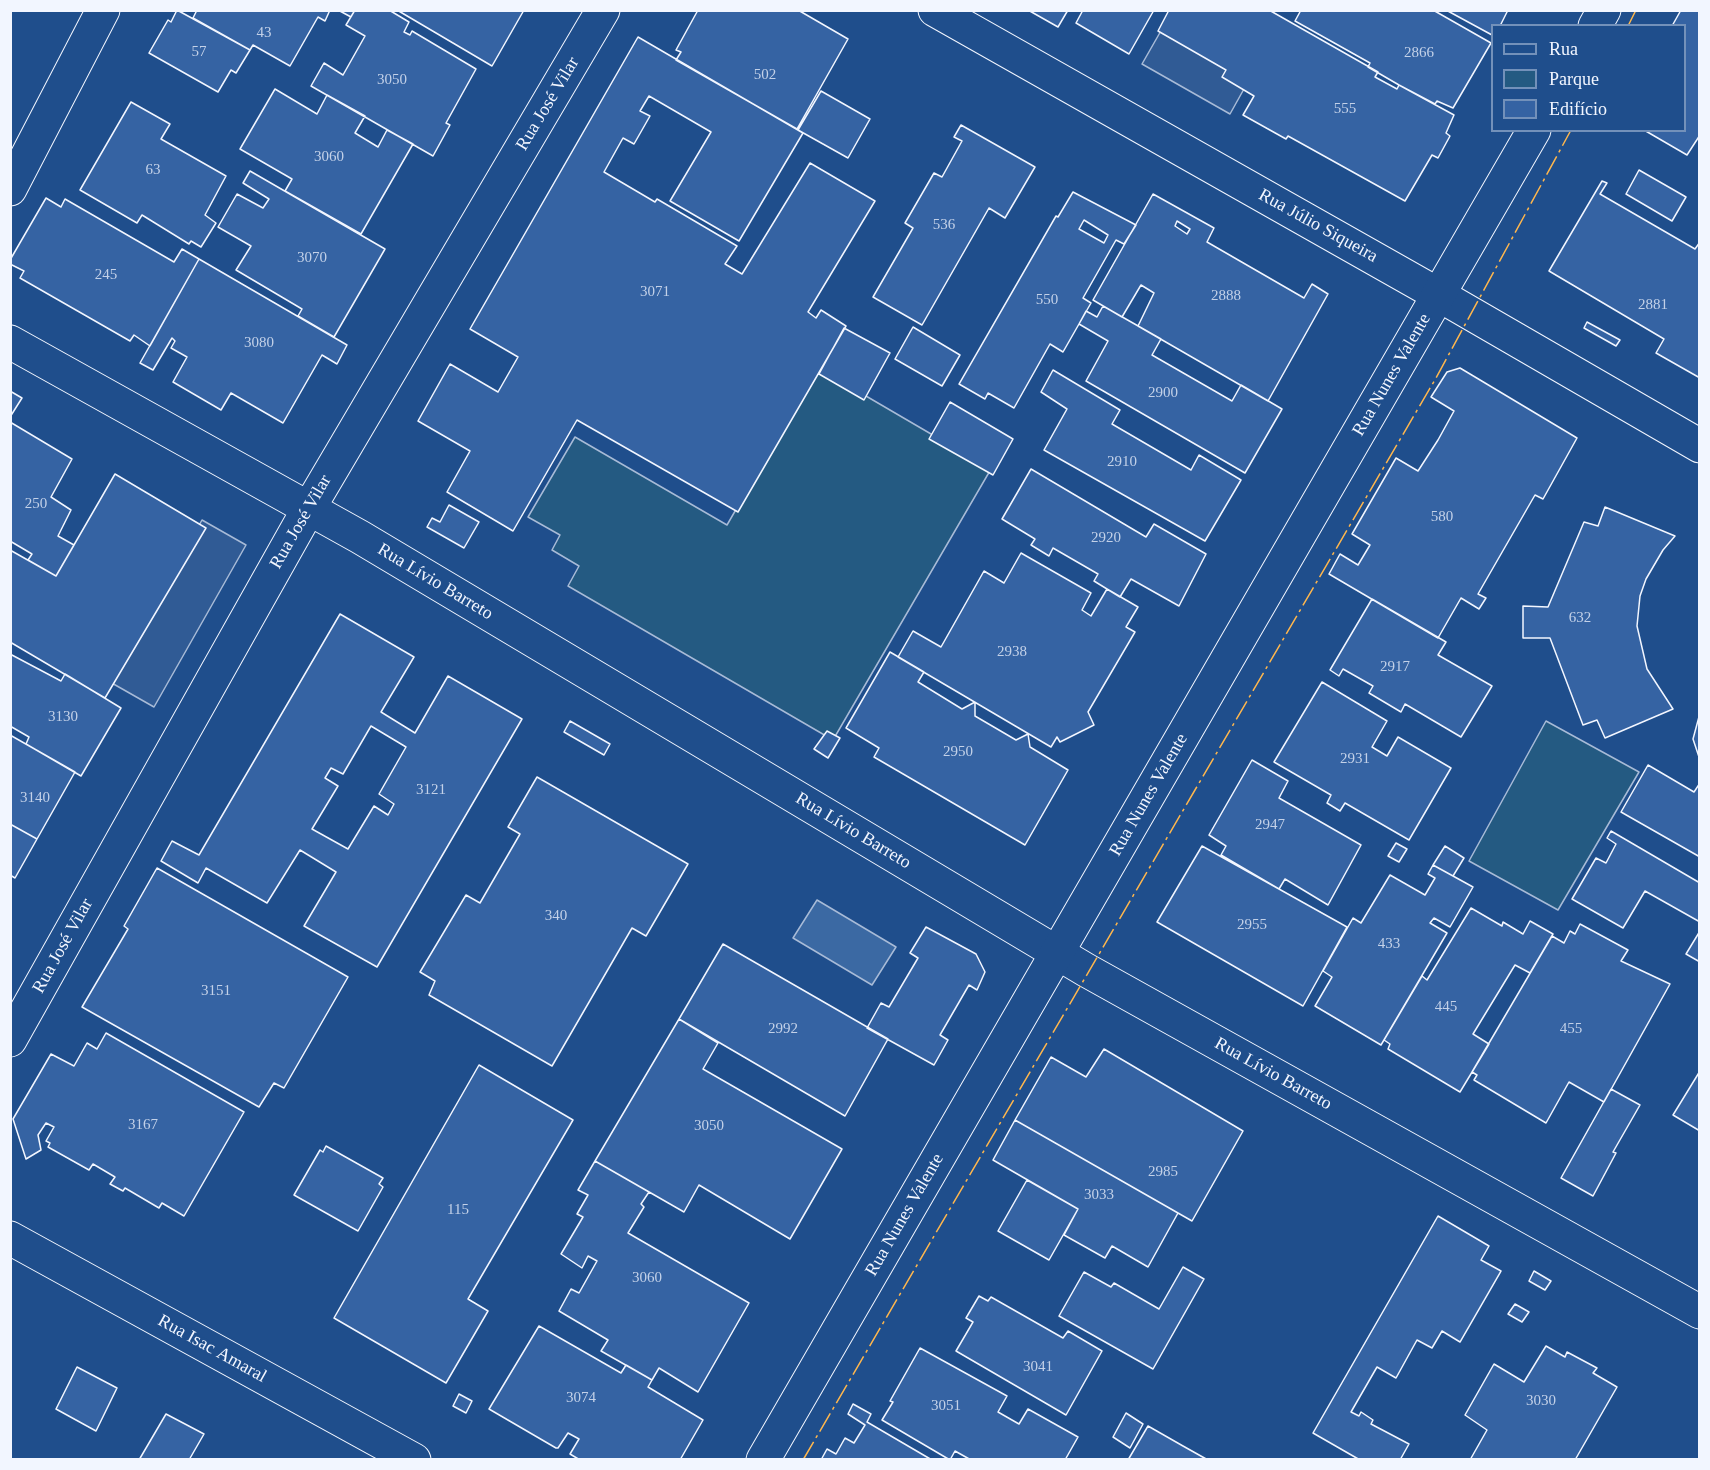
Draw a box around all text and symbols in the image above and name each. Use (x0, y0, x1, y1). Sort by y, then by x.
house number: 43 (256, 24, 272, 42)
legend (1491, 24, 1686, 132)
text: Rua (1549, 39, 1578, 59)
house number: 57 (192, 43, 206, 61)
house number: 2866 (1404, 44, 1434, 62)
street label: Rua José Vilar (512, 53, 584, 155)
house number: 502 (754, 66, 776, 84)
text: Parque (1549, 69, 1599, 89)
house number: 3050 (377, 71, 407, 89)
text: Edifício (1549, 99, 1607, 119)
house number: 555 (1334, 100, 1356, 118)
house number: 3060 (314, 148, 344, 166)
house number: 63 (146, 161, 160, 179)
street label: Rua Júlio Siqueira (1255, 184, 1381, 268)
house number: 536 (933, 216, 955, 234)
house number: 3070 (297, 249, 327, 267)
house number: 245 (95, 266, 117, 284)
house number: 3071 (640, 283, 670, 301)
house number: 2888 (1211, 287, 1241, 305)
house number: 550 (1036, 291, 1058, 309)
house number: 2881 (1638, 296, 1668, 314)
street label: Rua Nunes Valente (1348, 310, 1436, 440)
house number: 3080 (244, 334, 274, 352)
house number: 2900 (1148, 384, 1178, 402)
house number: 2910 (1107, 453, 1137, 471)
street label: Rua José Vilar (265, 471, 337, 573)
house number: 250 (25, 495, 47, 513)
house number: 580 (1431, 508, 1453, 526)
house number: 2920 (1091, 529, 1121, 547)
street label: Rua Lívio Barreto (373, 539, 497, 625)
house number: 632 (1569, 609, 1591, 627)
house number: 2938 (997, 643, 1027, 661)
house number: 2917 (1380, 658, 1410, 676)
house number: 3130 (48, 708, 78, 726)
street label: Rua Nunes Valente (1105, 730, 1193, 860)
house number: 2950 (943, 743, 973, 761)
house number: 2931 (1340, 750, 1370, 768)
house number: 3121 (416, 781, 446, 799)
street label: Rua Lívio Barreto (791, 788, 915, 874)
house number: 3140 (20, 789, 50, 807)
house number: 2947 (1255, 816, 1285, 834)
street label: Rua José Vilar (28, 895, 98, 997)
house number: 340 (545, 907, 567, 925)
house number: 2955 (1237, 916, 1267, 934)
house number: 433 (1378, 935, 1400, 953)
house number: 3151 (201, 982, 231, 1000)
house number: 445 (1435, 998, 1457, 1016)
house number: 2992 (768, 1020, 798, 1038)
house number: 455 (1560, 1020, 1582, 1038)
street label: Rua Lívio Barreto (1210, 1033, 1336, 1115)
house number: 3167 (128, 1116, 158, 1134)
house number: 3050 (694, 1117, 724, 1135)
street label: Rua Nunes Valente (861, 1150, 949, 1280)
house number: 2985 (1148, 1163, 1178, 1181)
house number: 3033 (1084, 1186, 1114, 1204)
house number: 115 (447, 1201, 469, 1219)
house number: 3060 (632, 1269, 662, 1287)
street label: Rua Isac Amaral (154, 1310, 270, 1388)
house number: 3041 (1023, 1358, 1053, 1376)
house number: 3074 (566, 1389, 596, 1407)
house number: 3030 (1526, 1392, 1556, 1410)
house number: 3051 (931, 1397, 961, 1415)

